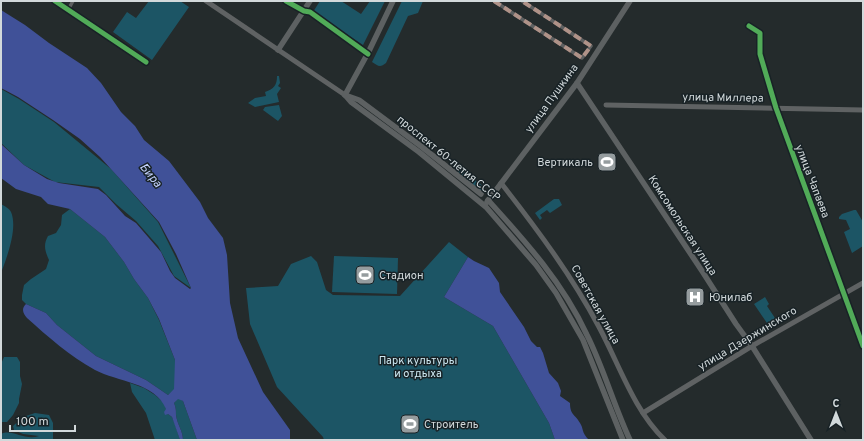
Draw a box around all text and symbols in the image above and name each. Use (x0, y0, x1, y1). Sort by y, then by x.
street label: улица Пушкина (522, 61, 582, 136)
street label: улица Миллера (682, 90, 764, 106)
street label: проспект 60-летия СССР (394, 113, 503, 205)
street label: улица Чапаева (792, 143, 833, 220)
sports icon: Вертикаль (596, 151, 618, 173)
place label: Вертикаль (537, 156, 593, 170)
water label: Бира (135, 160, 166, 192)
street label: Комсомольская улица (645, 173, 720, 278)
street label: Советская улица (568, 262, 623, 347)
sports icon: Стадион (354, 264, 376, 286)
place label: Стадион (379, 269, 424, 283)
hospital icon: Юнилаб (684, 286, 706, 308)
place label: Юнилаб (709, 291, 753, 305)
street label: улица Дзержинского (695, 304, 800, 374)
park label: Парк культуры и отдыха (379, 354, 457, 381)
north arrow (816, 393, 856, 433)
text: С (832, 397, 840, 411)
scale bar (10, 407, 75, 433)
sports icon: Строитель (399, 413, 421, 435)
text: 100 m (16, 414, 49, 430)
place label: Строитель (424, 418, 479, 432)

